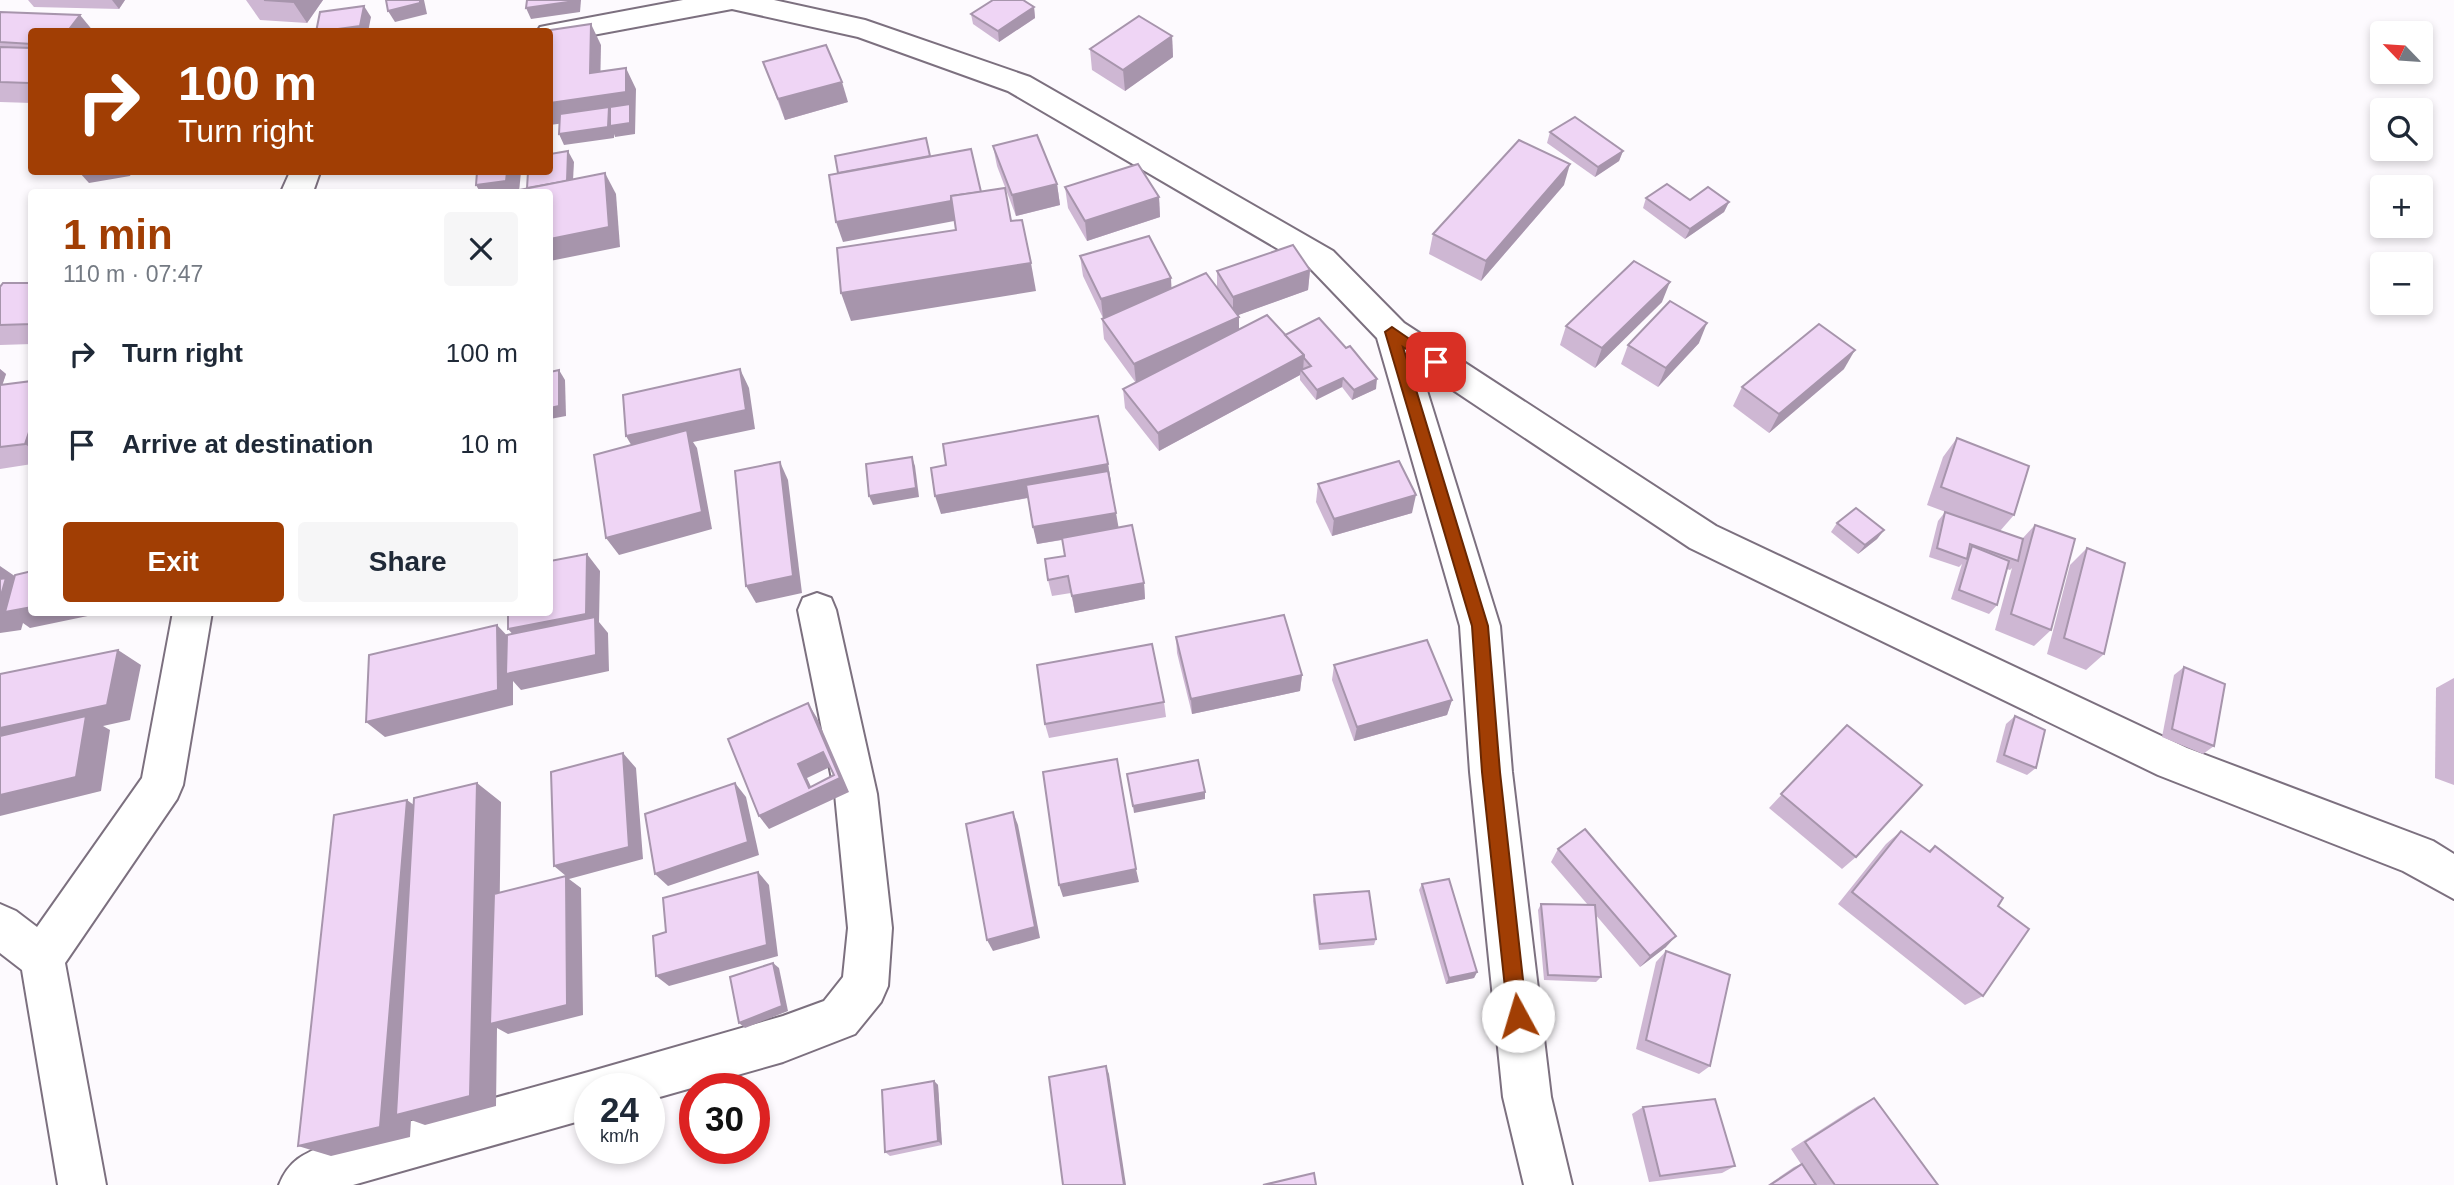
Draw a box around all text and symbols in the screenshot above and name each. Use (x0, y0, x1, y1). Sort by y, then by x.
north arrow (2370, 21, 2432, 84)
map controls (2370, 21, 2433, 315)
icon: right (63, 56, 154, 147)
text: 100 m (178, 56, 317, 110)
button: search (2370, 98, 2433, 161)
text: Turn right (178, 113, 314, 149)
button: + (2370, 175, 2433, 238)
text: 1 min (63, 211, 173, 258)
button: close (444, 212, 518, 286)
button: − (2370, 252, 2433, 315)
text: 110 m · 07:47 (63, 261, 203, 287)
pin (1406, 332, 1466, 392)
icon: right (63, 335, 101, 373)
text: Turn right (122, 338, 243, 368)
text: 100 m (446, 338, 518, 368)
icon: arrive (1417, 343, 1455, 381)
icon: arrive (63, 426, 101, 464)
text: Arrive at destination (122, 429, 373, 459)
text: 10 m (460, 429, 518, 459)
button: Exit (63, 522, 284, 602)
button: Share (298, 522, 518, 602)
position arrow (1481, 979, 1555, 1053)
speed limit sign: 30 (679, 1073, 770, 1164)
text: 24 (600, 1090, 639, 1129)
text: km/h (600, 1126, 639, 1146)

